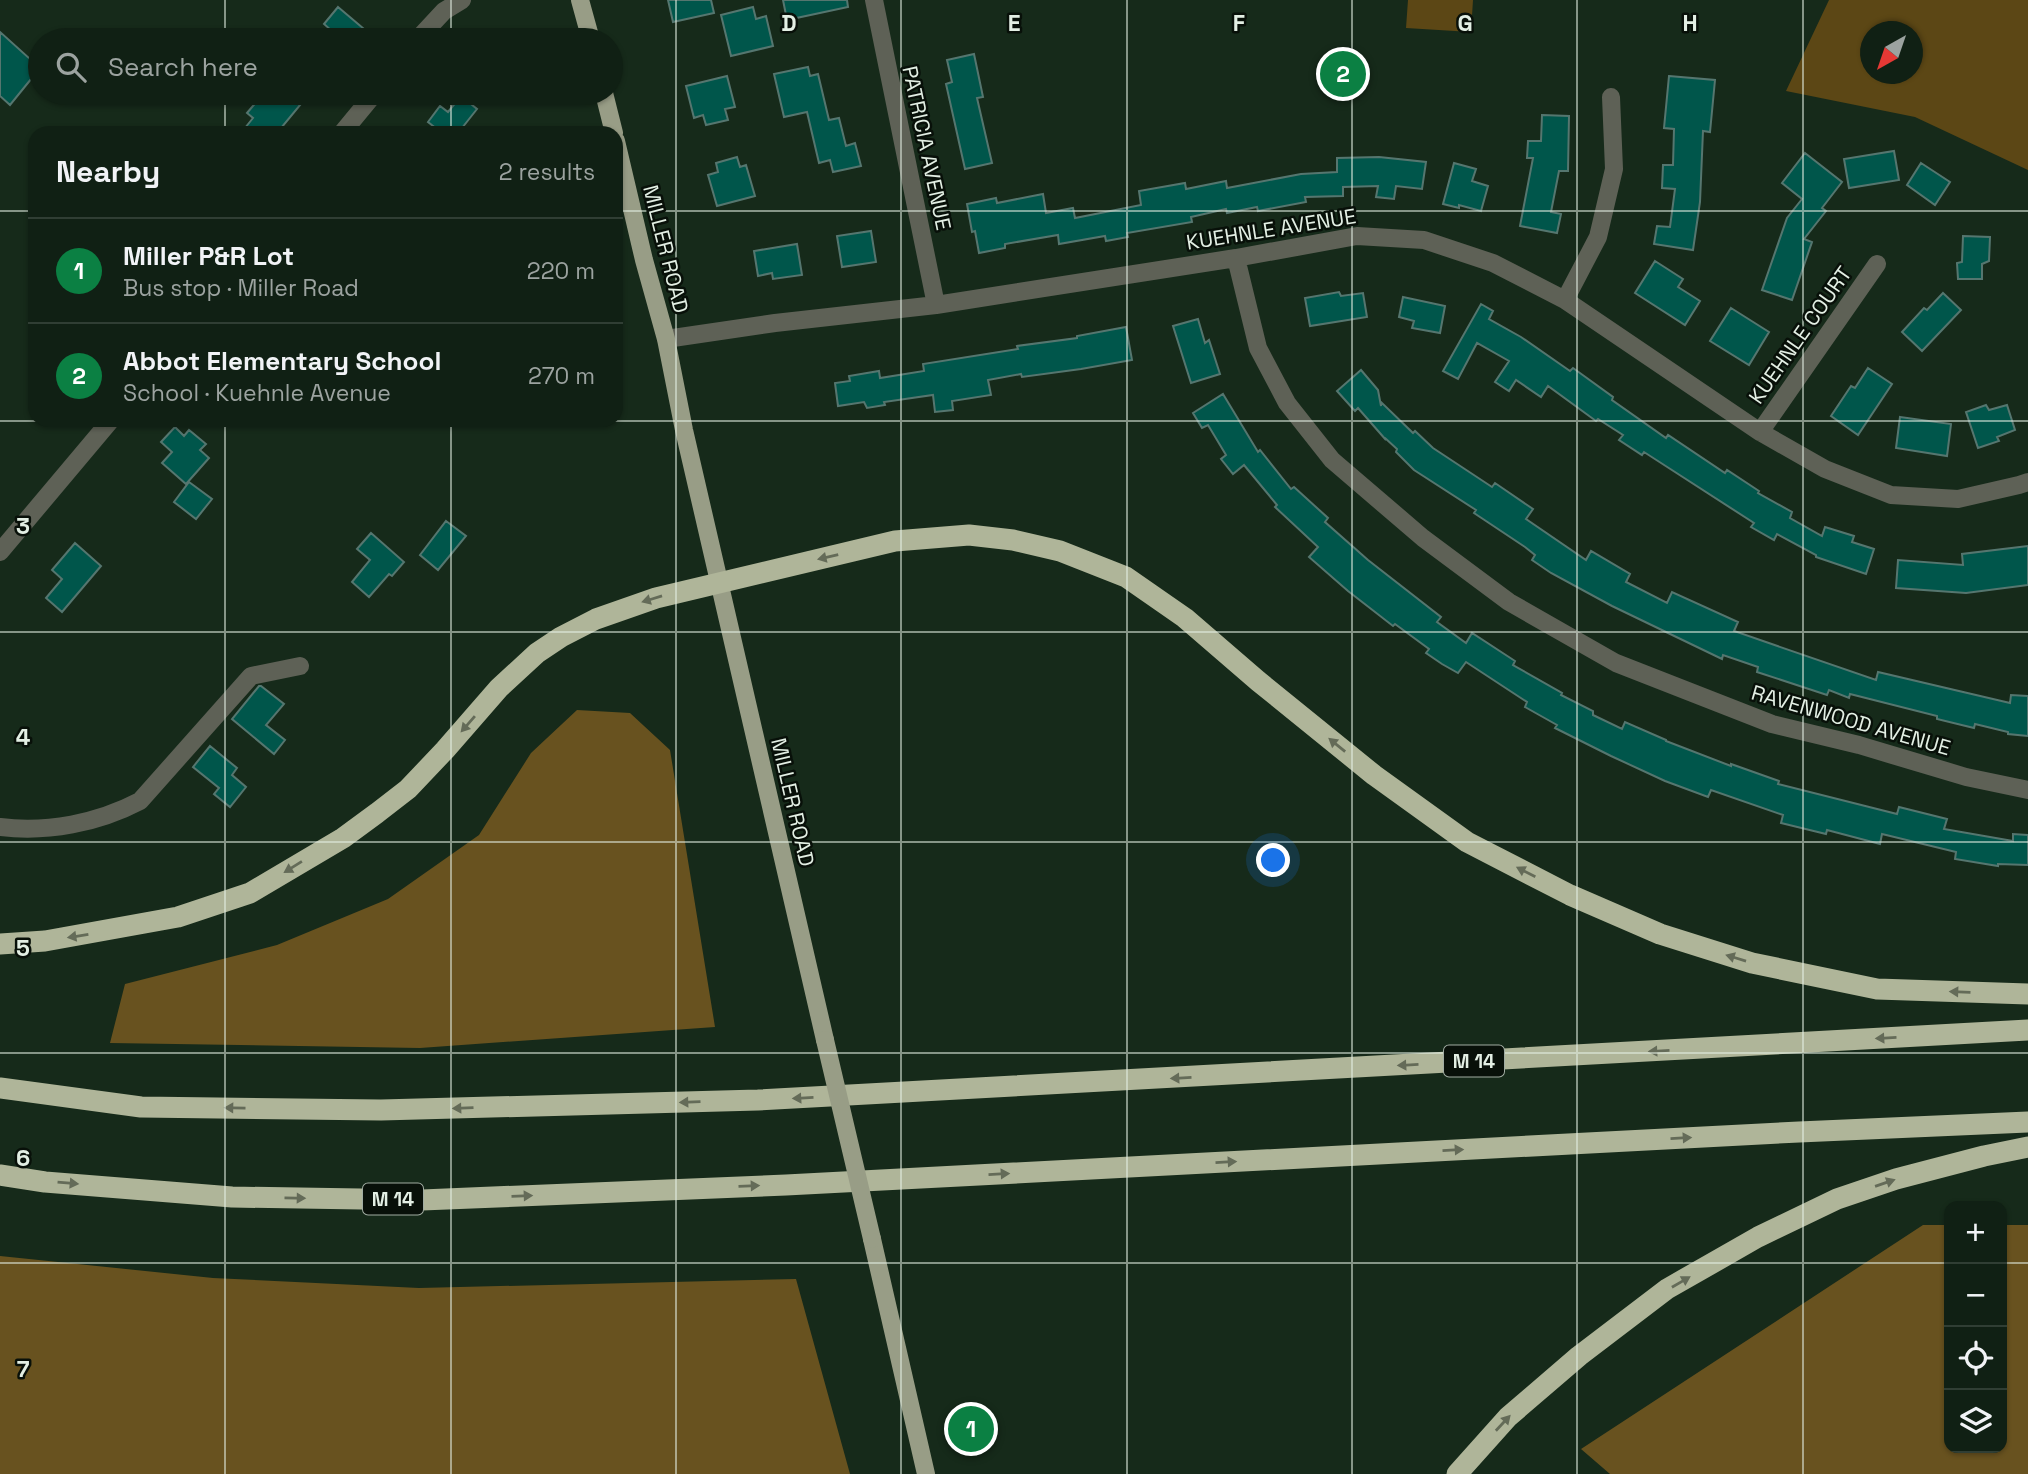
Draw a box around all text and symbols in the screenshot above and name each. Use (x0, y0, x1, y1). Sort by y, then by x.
text: D (781, 8, 797, 38)
text: E (1008, 8, 1020, 38)
text: F (1233, 8, 1245, 38)
text: G (1457, 8, 1473, 38)
text: H (1682, 8, 1698, 38)
north arrow (1860, 21, 1923, 84)
search box (28, 28, 623, 105)
icon: search (52, 48, 90, 86)
pin: 2 (1320, 48, 1366, 100)
text: Search here (108, 50, 258, 84)
street label: PATRICIA AVENUE (896, 63, 958, 233)
text: Nearby (56, 152, 160, 191)
text: 2 results (499, 157, 595, 187)
street label: MILLER ROAD (637, 182, 695, 316)
street label: KUEHNLE AVENUE (1184, 202, 1358, 256)
text: Miller P&R Lot (123, 239, 294, 273)
text: 1 (74, 256, 84, 286)
text: 220 m (527, 256, 595, 286)
street label: KUEHNLE COURT (1743, 261, 1857, 409)
text: Bus stop · Miller Road (123, 273, 359, 303)
text: Abbot Elementary School (123, 344, 441, 378)
text: 2 (72, 361, 86, 391)
text: 270 m (528, 361, 595, 391)
text: School · Kuehnle Avenue (123, 378, 391, 408)
text: 3 (16, 511, 30, 541)
one-way arrow (817, 552, 839, 563)
one-way arrow (642, 595, 663, 605)
street label: RAVENWOOD AVENUE (1748, 679, 1954, 761)
one-way arrow (460, 715, 476, 733)
text: 4 (16, 722, 31, 752)
street label: MILLER ROAD (765, 735, 821, 869)
one-way arrow (1329, 738, 1347, 753)
your location (1256, 843, 1290, 877)
one-way arrow (283, 860, 302, 873)
one-way arrow (1515, 867, 1535, 879)
one-way arrow (67, 930, 89, 941)
text: 5 (16, 933, 30, 963)
one-way arrow (1725, 952, 1746, 963)
one-way arrow (1949, 986, 1971, 997)
one-way arrow (1875, 1033, 1897, 1044)
road number: M 14 (1444, 1046, 1504, 1077)
one-way arrow (1648, 1046, 1670, 1057)
one-way arrow (1397, 1060, 1419, 1071)
one-way arrow (1169, 1073, 1191, 1084)
one-way arrow (791, 1093, 813, 1104)
one-way arrow (679, 1096, 701, 1108)
one-way arrow (452, 1102, 474, 1114)
one-way arrow (224, 1103, 246, 1114)
one-way arrow (1670, 1132, 1692, 1143)
text: 6 (16, 1143, 30, 1173)
one-way arrow (1443, 1144, 1465, 1155)
one-way arrow (1215, 1156, 1237, 1167)
one-way arrow (988, 1168, 1010, 1179)
one-way arrow (1874, 1177, 1895, 1188)
one-way arrow (57, 1178, 79, 1189)
one-way arrow (739, 1181, 761, 1192)
road number: M 14 (363, 1184, 423, 1214)
one-way arrow (511, 1190, 533, 1201)
one-way arrow (284, 1192, 306, 1204)
map controls (1944, 1201, 2007, 1453)
button: + (1944, 1201, 2007, 1264)
button: − (1944, 1264, 2007, 1327)
one-way arrow (1671, 1276, 1690, 1288)
button: locate (1944, 1327, 2007, 1390)
text: 7 (17, 1354, 30, 1384)
button: layers (1944, 1390, 2007, 1453)
pin: 1 (948, 1403, 994, 1455)
one-way arrow (1495, 1415, 1511, 1432)

